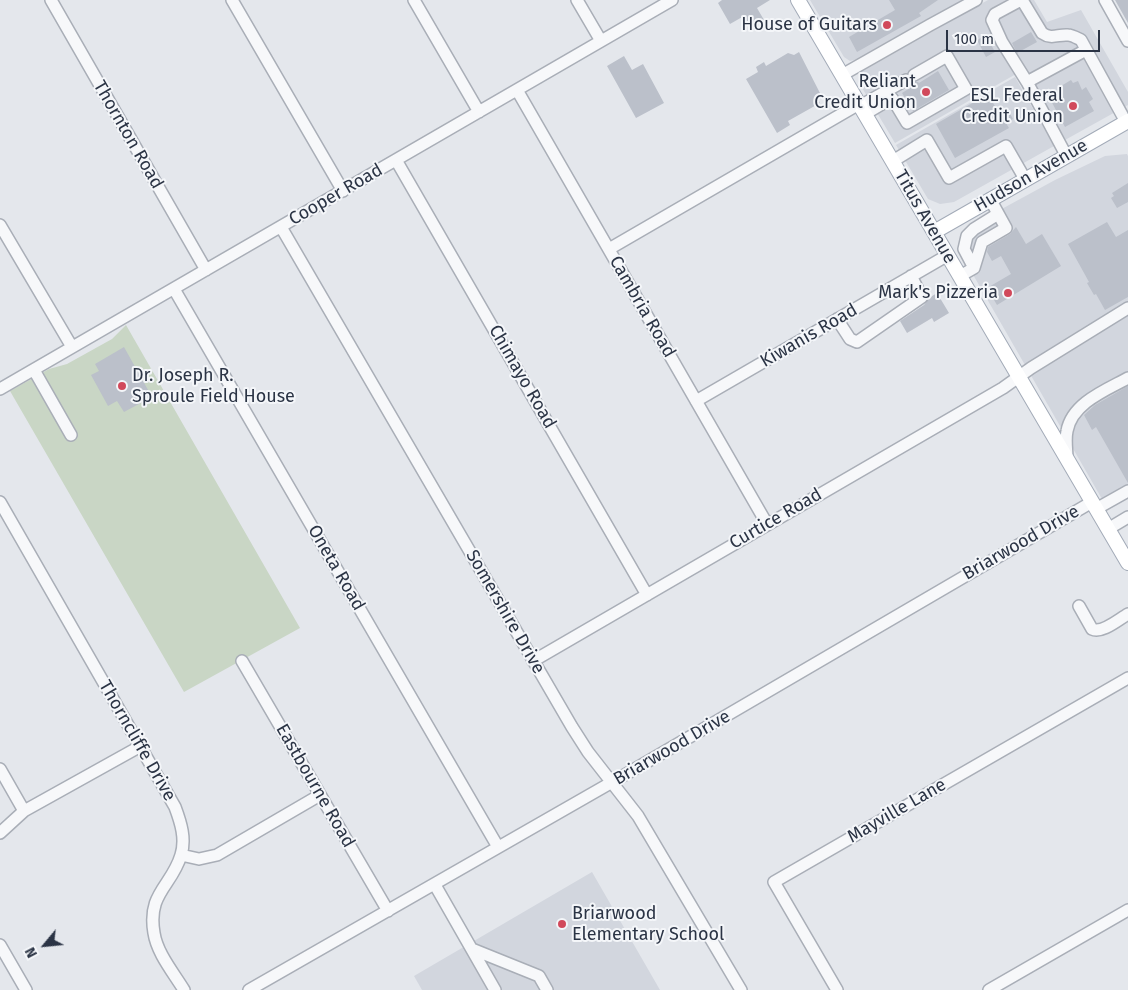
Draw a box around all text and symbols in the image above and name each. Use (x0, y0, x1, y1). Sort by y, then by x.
place label: House of Guitars (741, 14, 877, 36)
marker: House of Guitars (881, 19, 893, 31)
scale bar (948, 20, 1102, 52)
text: 100 m (954, 30, 994, 48)
place label: Reliant Credit Union (814, 71, 916, 114)
street label: Thornton Road (88, 77, 168, 193)
place label: ESL Federal Credit Union (961, 85, 1063, 128)
marker: Reliant Credit Union (920, 86, 932, 98)
marker: ESL Federal Credit Union (1067, 100, 1079, 112)
street label: Hudson Avenue (970, 135, 1092, 217)
street label: Cooper Road (285, 160, 387, 230)
street label: Titus Avenue (890, 166, 960, 268)
street label: Cambria Road (604, 252, 680, 362)
place label: Mark's Pizzeria (878, 282, 998, 304)
marker: Mark's Pizzeria (1002, 287, 1014, 299)
street label: Kiwanis Road (757, 300, 861, 372)
street label: Chimayo Road (484, 321, 560, 433)
place label: Dr. Joseph R. Sproule Field House (132, 365, 295, 408)
marker: Dr. Joseph R. Sproule Field House (116, 380, 128, 392)
street label: Curtice Road (726, 484, 826, 554)
street label: Briarwood Drive (959, 501, 1083, 585)
street label: Oneta Road (303, 521, 369, 615)
street label: Somershire Drive (461, 546, 549, 678)
street label: Thorncliffe Drive (94, 677, 180, 805)
street label: Briarwood Drive (610, 706, 734, 790)
street label: Eastbourne Road (271, 720, 359, 852)
street label: Mayville Lane (844, 774, 950, 848)
place label: Briarwood Elementary School (572, 903, 724, 946)
marker: Briarwood Elementary School (556, 918, 568, 930)
north arrow (20, 920, 70, 970)
text: N (22, 944, 41, 960)

